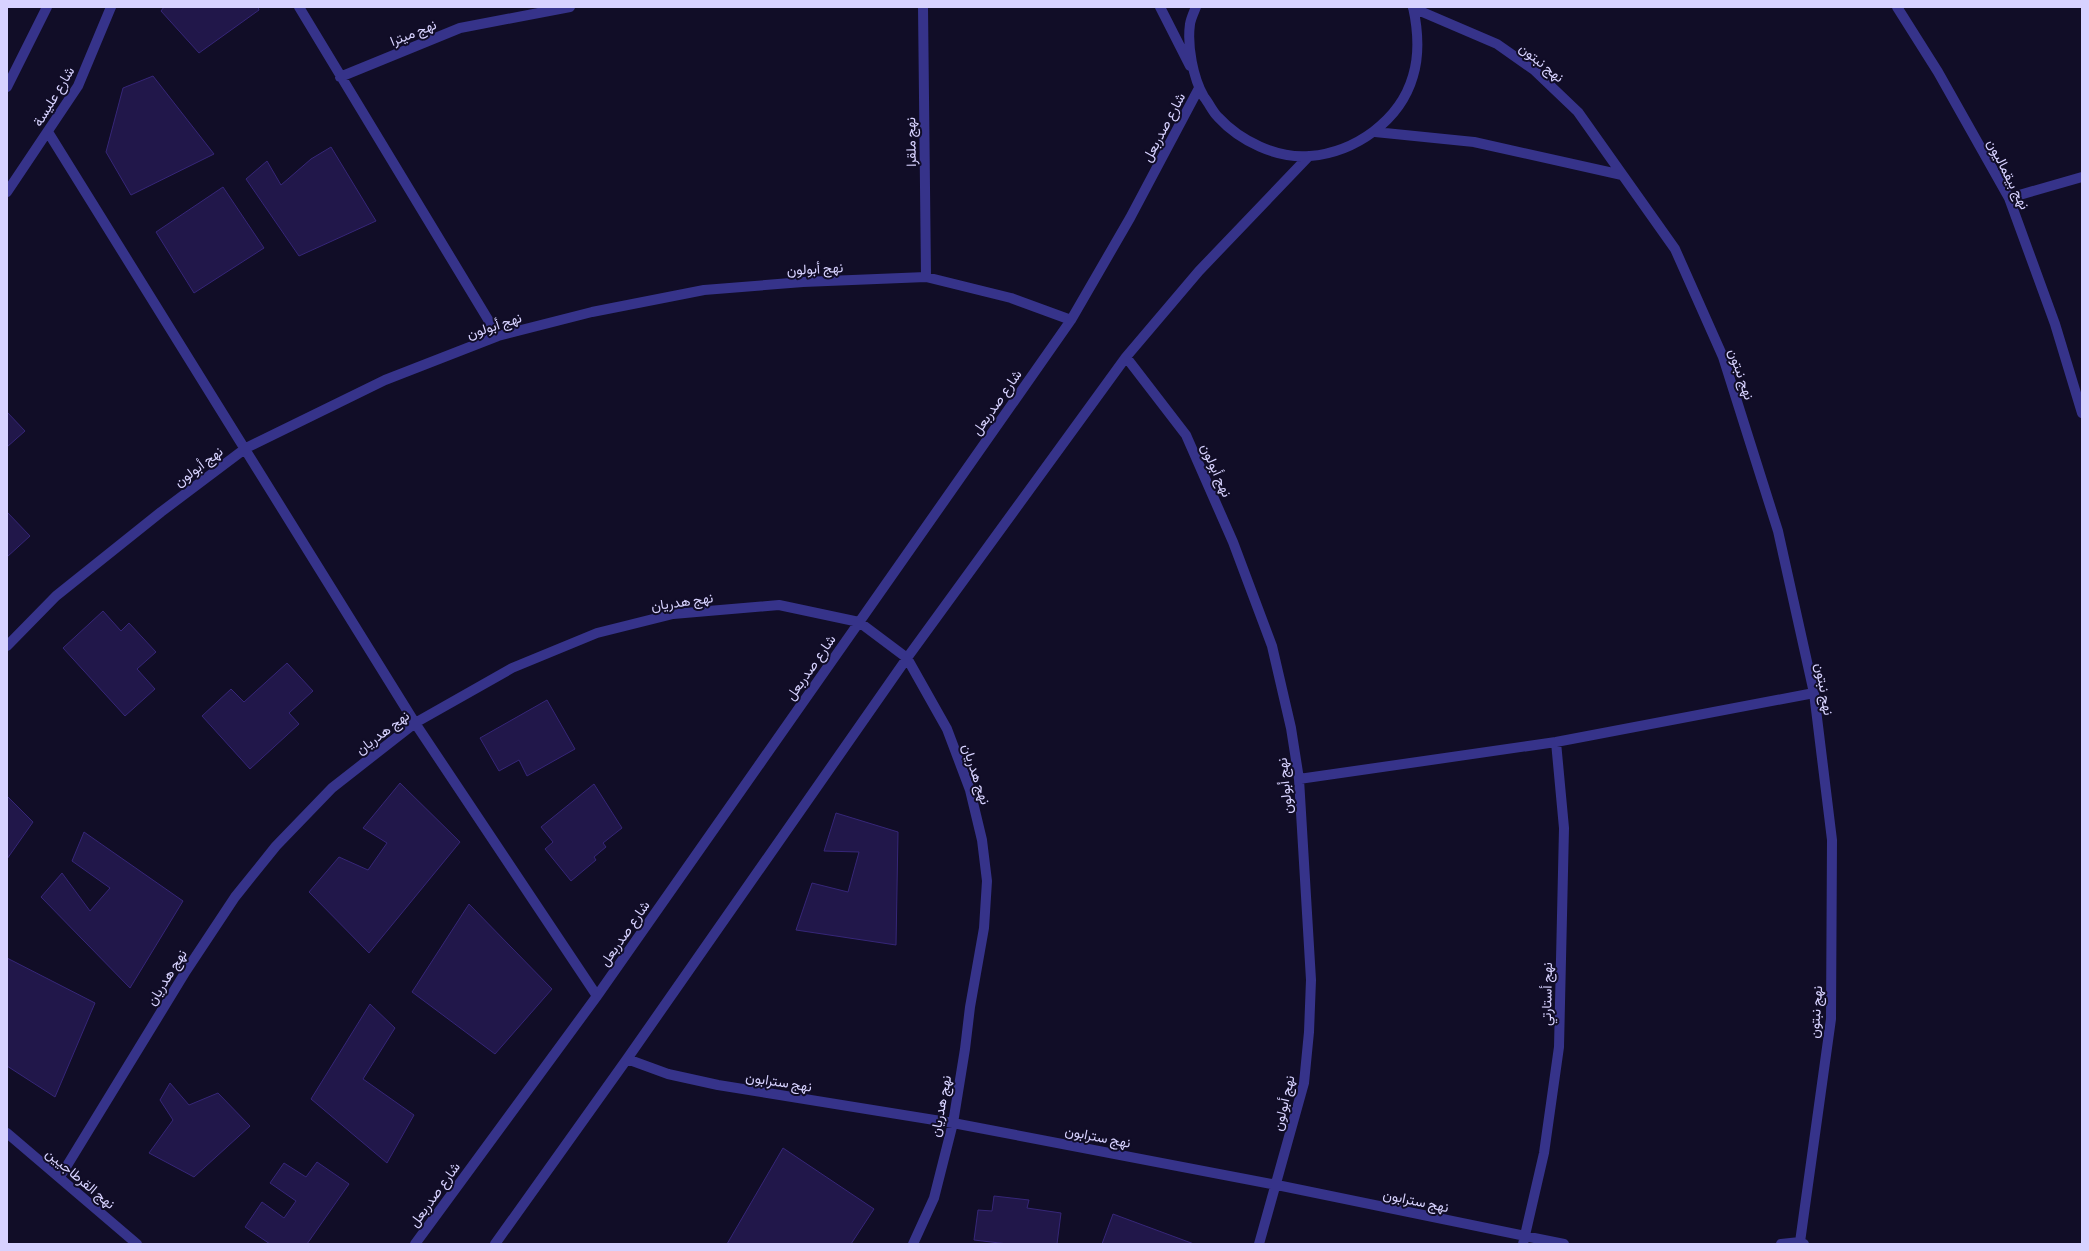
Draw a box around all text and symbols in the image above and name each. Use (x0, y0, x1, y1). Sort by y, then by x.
street label: نهج ميترا (387, 15, 440, 52)
street label: نهج نبتون (1514, 39, 1568, 88)
street label: شارع عليسة (29, 63, 80, 131)
street label: شارع صدربعل (1138, 89, 1191, 166)
street label: نهج ملقرا (901, 117, 922, 167)
street label: نهج بيقماليون (1981, 136, 2034, 213)
street label: نهج أبولون (786, 258, 844, 281)
street label: نهج أبولون (464, 308, 524, 345)
street label: نهج نبتون (1723, 346, 1759, 403)
street label: شارع صدربعل (967, 366, 1027, 440)
street label: نهج أبولون (1195, 441, 1236, 501)
street label: نهج أبولون (170, 442, 228, 492)
street label: نهج هدريان (650, 588, 715, 617)
street label: شارع صدربعل (781, 631, 841, 705)
street label: نهج نبتون (1809, 662, 1838, 717)
street label: نهج هدريان (352, 706, 414, 760)
street label: نهج هدريان (956, 742, 995, 807)
street label: نهج أبولون (1273, 757, 1298, 815)
street label: شارع صدربعل (595, 897, 655, 971)
street label: نهج هدريان (142, 946, 192, 1010)
street label: نهج أستارتي (1537, 962, 1559, 1026)
street label: نهج نبتون (1805, 985, 1828, 1039)
street label: نهج سترابون (744, 1067, 813, 1098)
street label: نهج هدريان (926, 1074, 957, 1139)
street label: نهج أبولون (1268, 1074, 1301, 1133)
street label: نهج سترابون (1063, 1121, 1132, 1154)
street label: نهج القرطاجيين (41, 1144, 119, 1214)
street label: شارع صدربعل (405, 1158, 466, 1231)
street label: نهج سترابون (1381, 1185, 1450, 1218)

